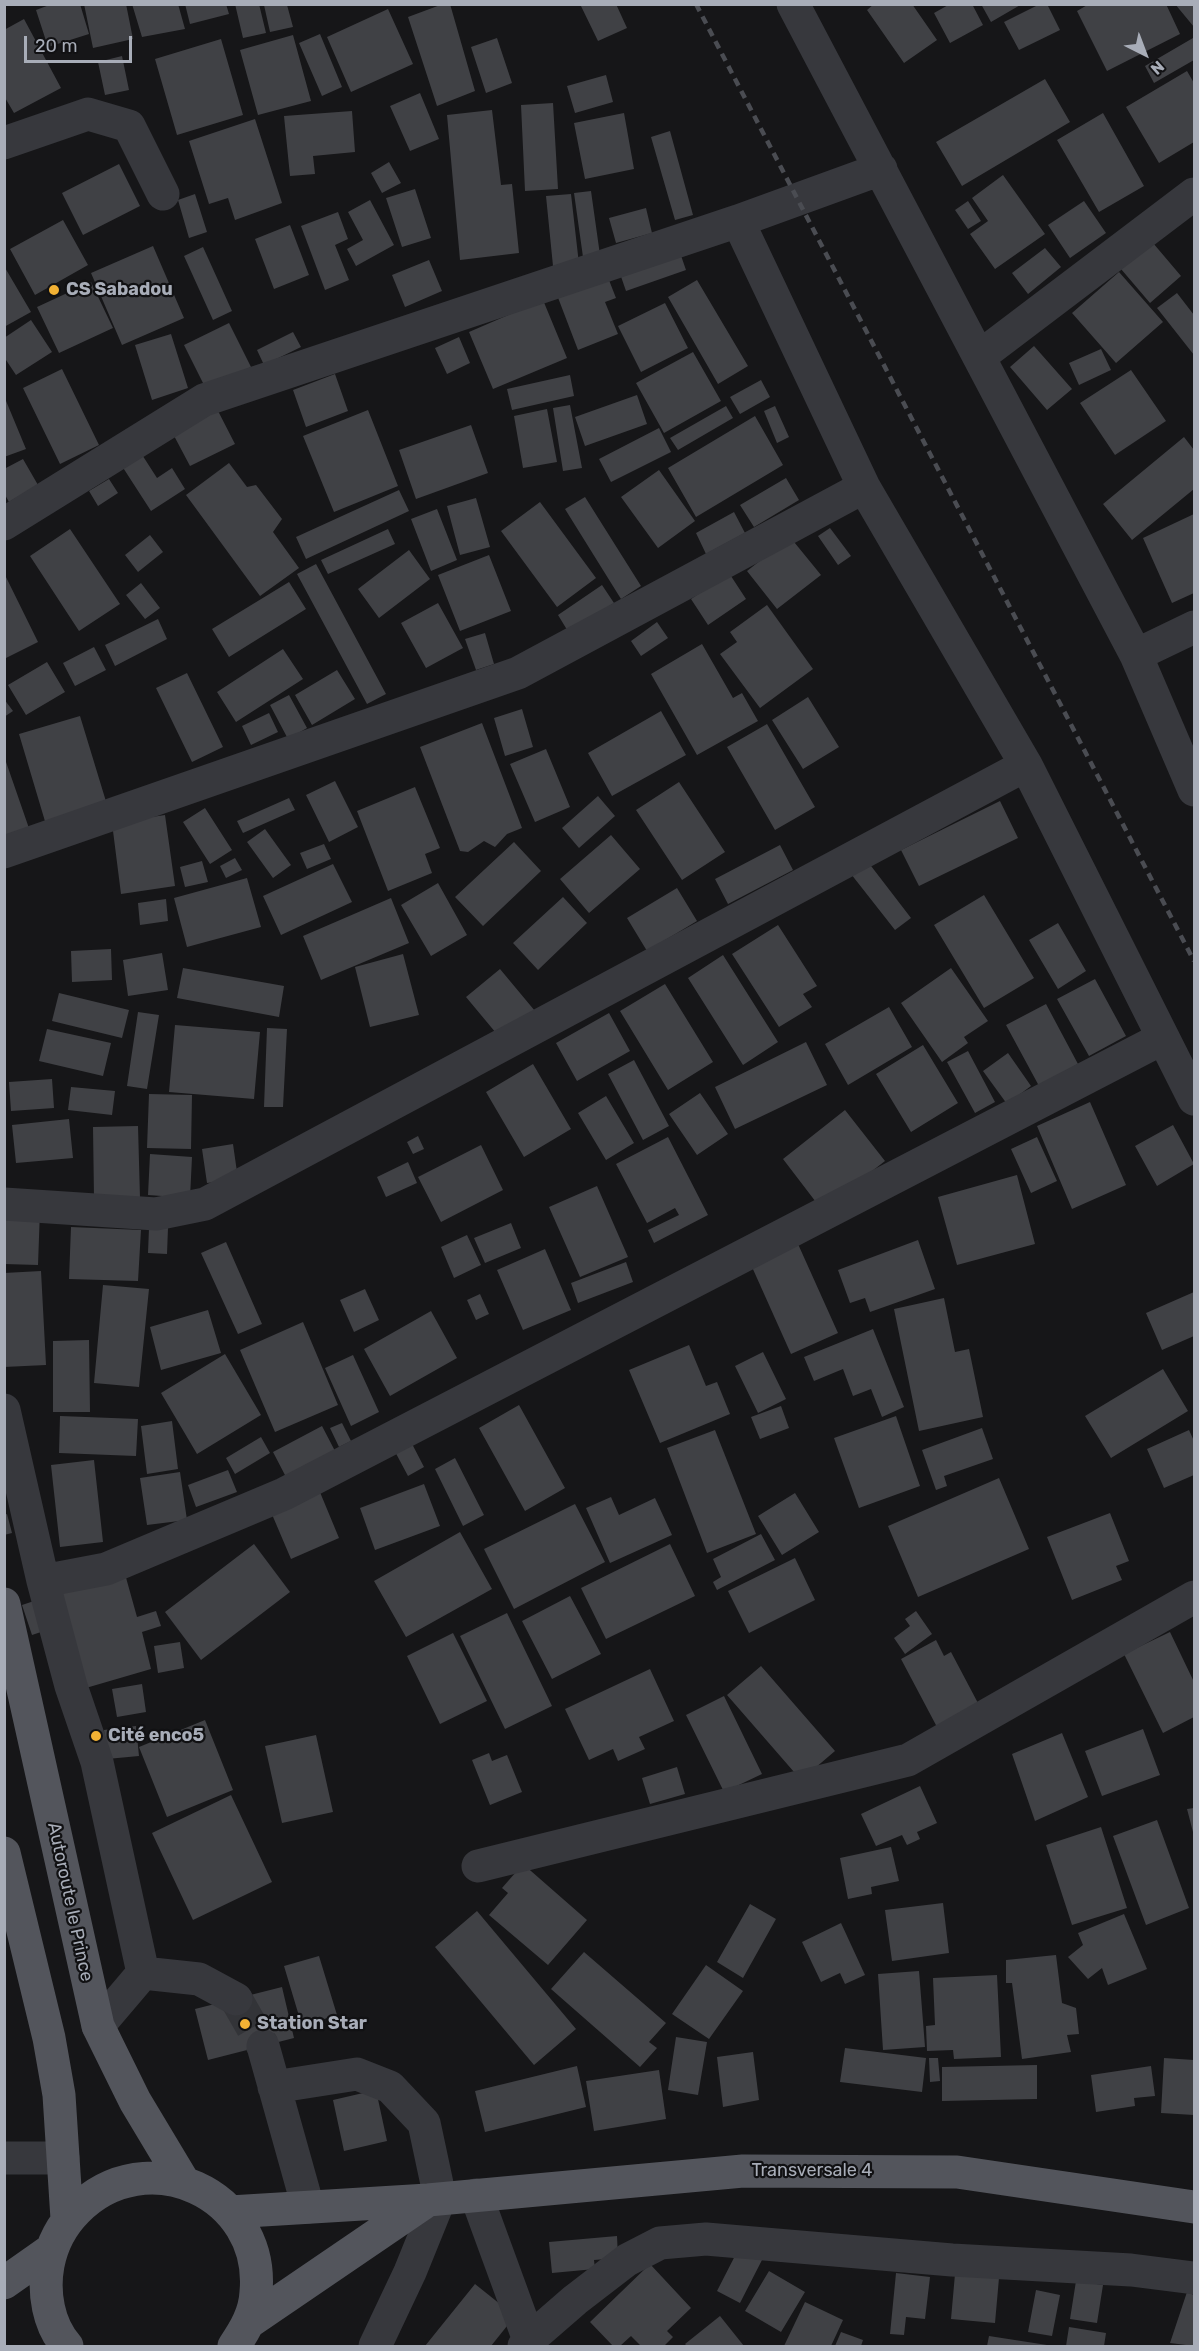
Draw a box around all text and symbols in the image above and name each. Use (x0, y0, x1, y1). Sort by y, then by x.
scale bar (27, 24, 135, 62)
north arrow (1115, 24, 1175, 84)
text: 20 m (35, 35, 77, 57)
text: N (1147, 57, 1168, 79)
place label: CS Sabadou (66, 279, 173, 301)
marker: CS Sabadou (47, 283, 61, 297)
place label: Cité enco5 (108, 1725, 204, 1747)
marker: Cité enco5 (89, 1729, 103, 1743)
street label: Autoroute le Prince (43, 1821, 97, 1983)
place label: Station Star (257, 2013, 367, 2035)
marker: Station Star (238, 2017, 252, 2031)
street label: Transversale 4 (751, 2160, 873, 2182)

